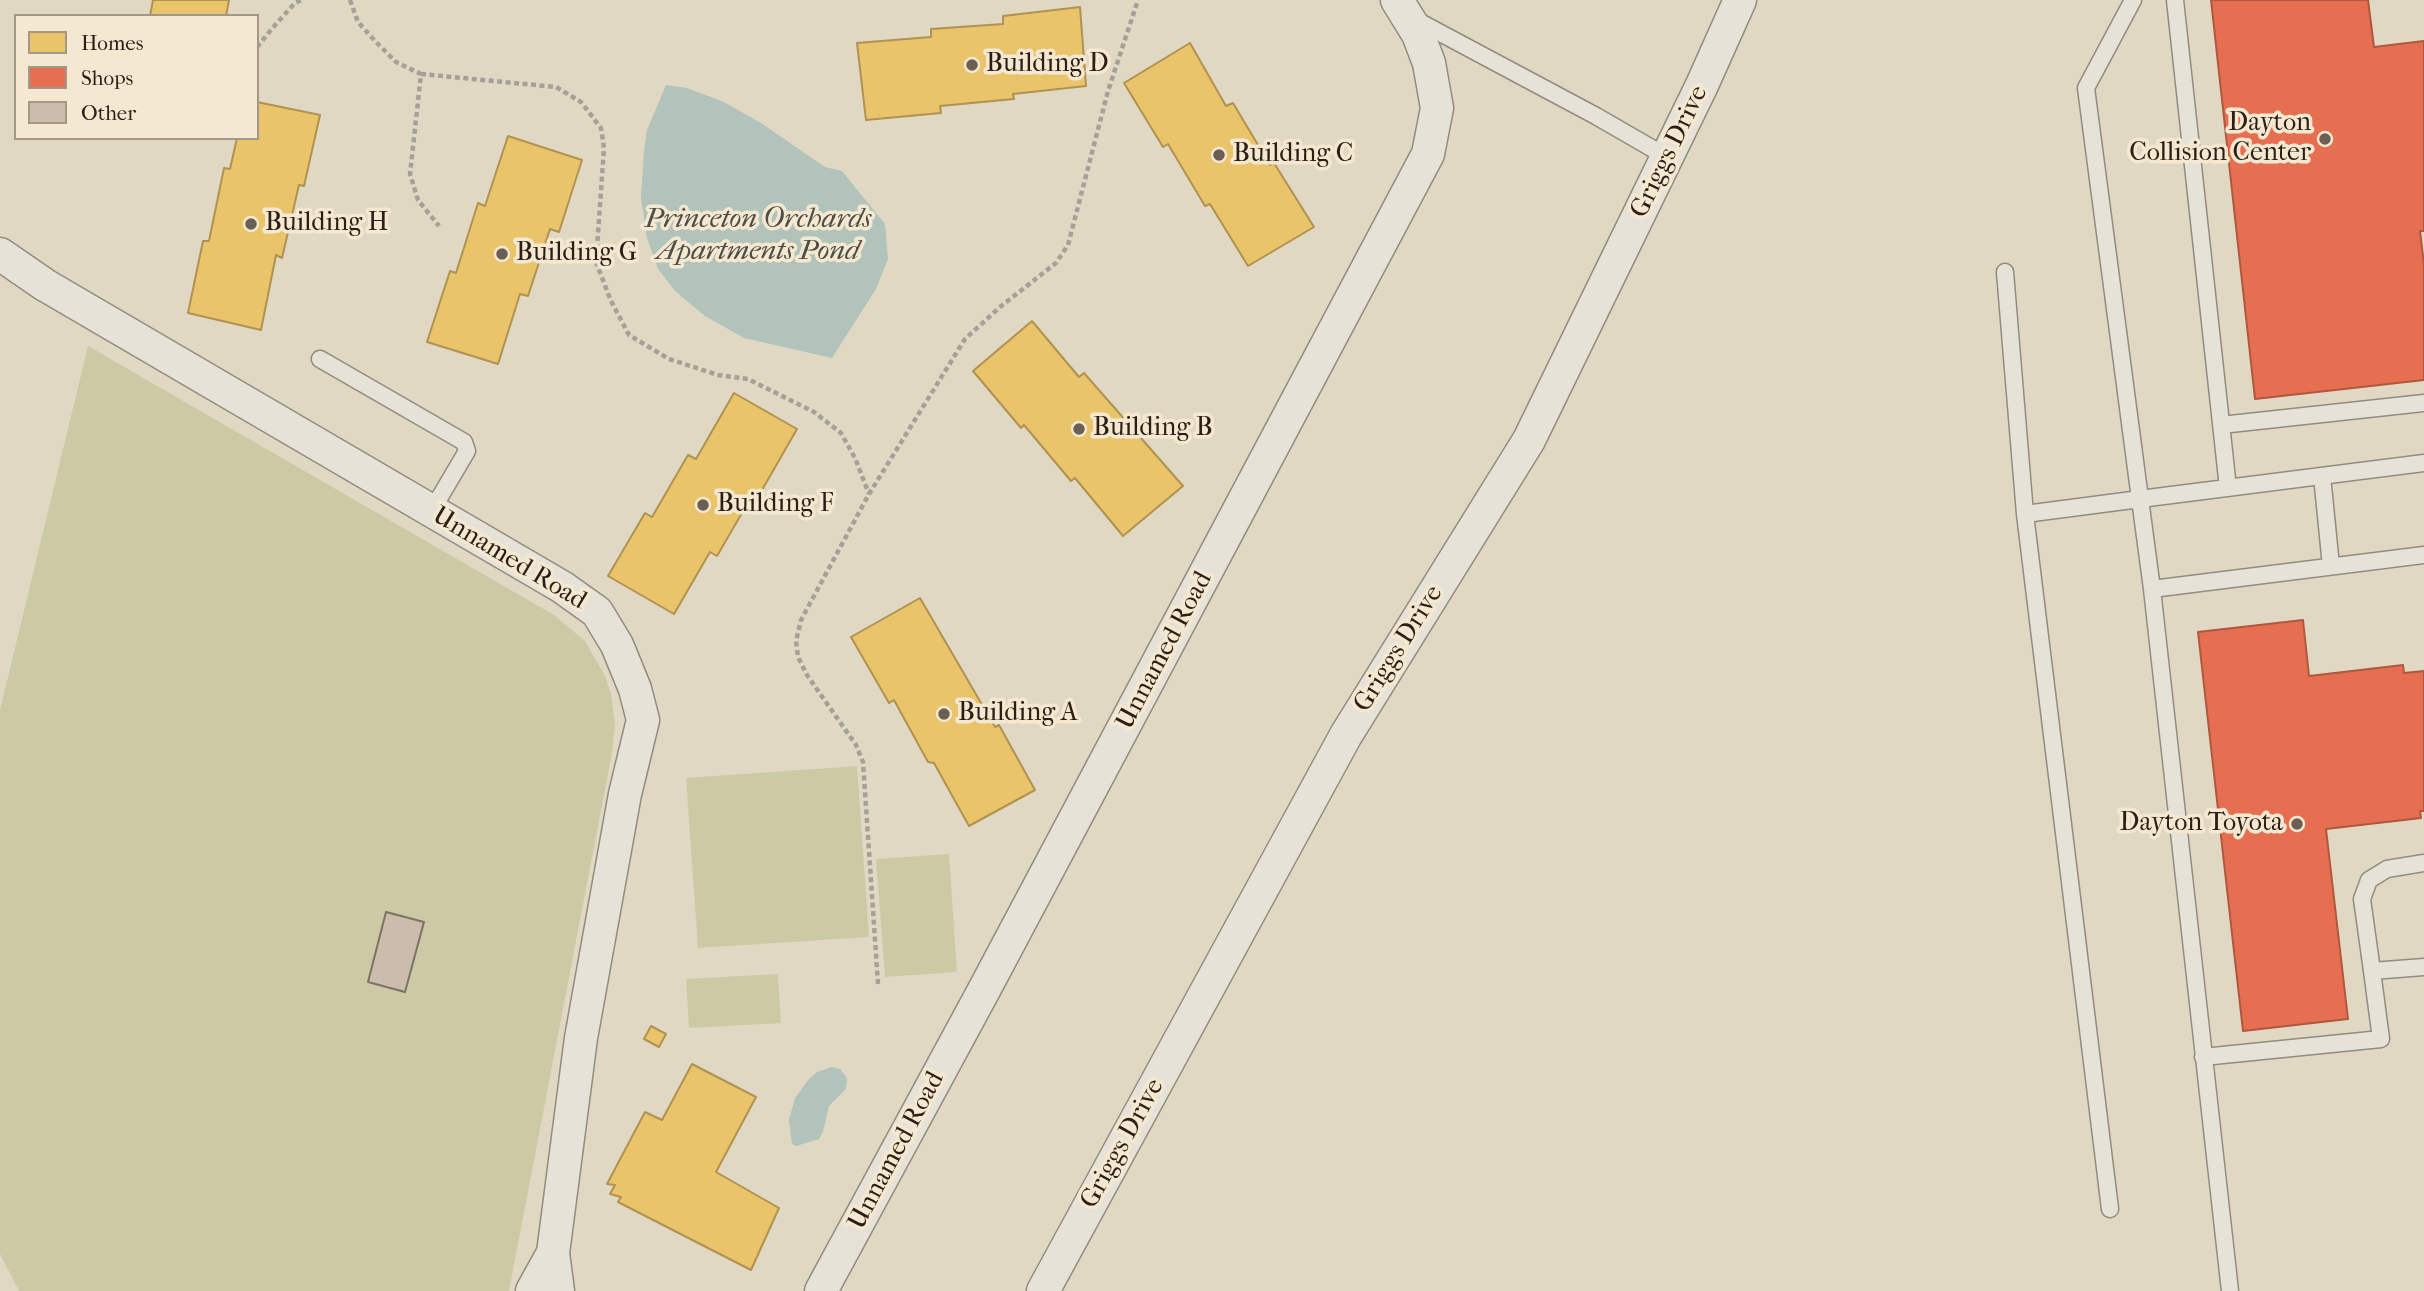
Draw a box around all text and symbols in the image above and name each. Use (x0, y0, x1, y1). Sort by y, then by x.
legend (14, 14, 259, 140)
text: Homes (81, 31, 143, 55)
place label: Building D (986, 49, 1109, 81)
marker: Building D (964, 57, 980, 73)
text: Shops (81, 66, 133, 90)
street label: Griggs Drive (1625, 81, 1715, 223)
text: Other (81, 101, 136, 125)
place label: Dayton Collision Center (2129, 108, 2311, 170)
marker: Dayton Collision Center (2317, 131, 2333, 147)
place label: Building C (1233, 139, 1353, 171)
marker: Building C (1211, 147, 1227, 163)
water label: Princeton Orchards Apartments Pond (645, 203, 871, 269)
place label: Building H (265, 208, 388, 240)
marker: Building H (243, 216, 259, 232)
place label: Building G (516, 238, 637, 270)
marker: Building G (494, 246, 510, 262)
place label: Building B (1093, 413, 1213, 445)
marker: Building B (1071, 421, 1087, 437)
place label: Building F (717, 489, 834, 521)
marker: Building F (695, 497, 711, 513)
street label: Unnamed Road (426, 501, 592, 617)
street label: Unnamed Road (1110, 567, 1220, 735)
street label: Griggs Drive (1348, 580, 1450, 718)
place label: Building A (958, 698, 1078, 730)
marker: Building A (936, 706, 952, 722)
place label: Dayton Toyota (2120, 808, 2283, 840)
marker: Dayton Toyota (2289, 816, 2305, 832)
street label: Unnamed Road (842, 1067, 952, 1235)
street label: Griggs Drive (1075, 1074, 1171, 1214)

